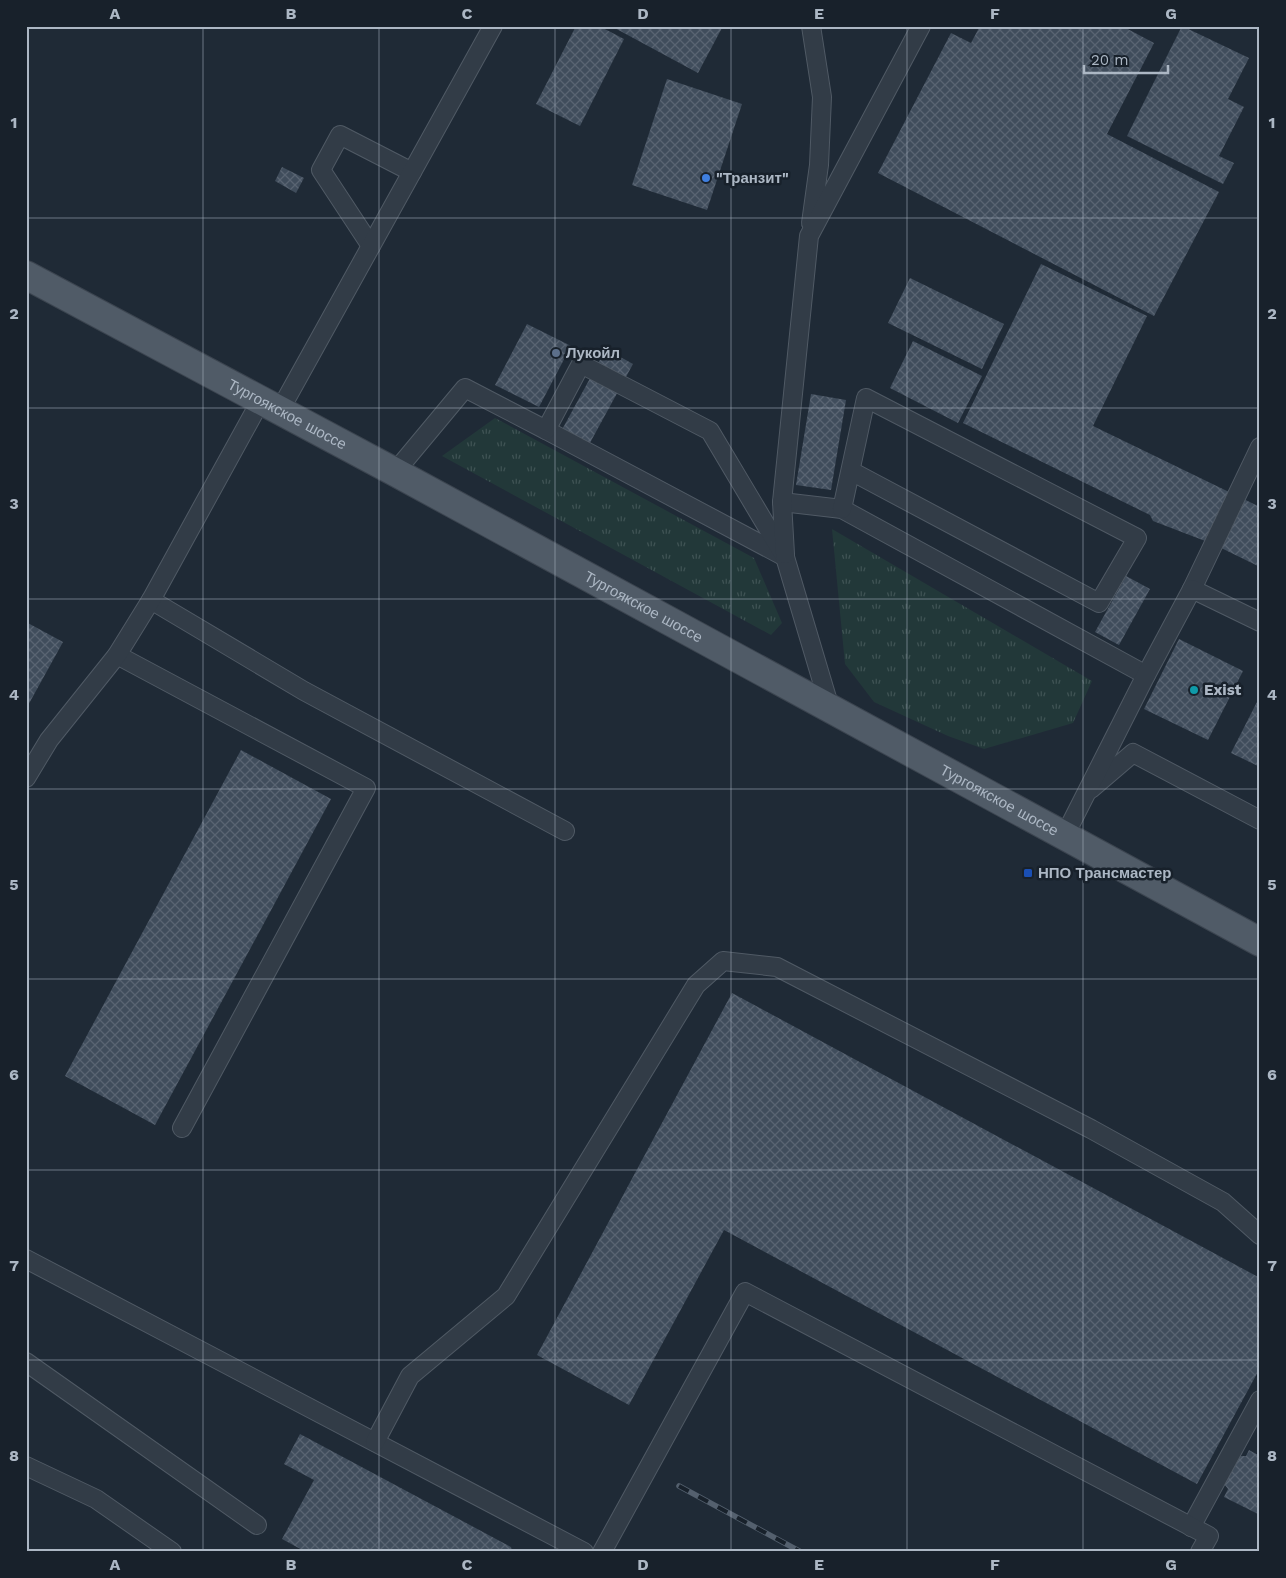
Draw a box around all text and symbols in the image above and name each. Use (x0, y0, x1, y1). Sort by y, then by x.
text: A (110, 4, 121, 23)
text: B (286, 4, 297, 23)
text: C (462, 4, 473, 23)
text: D (637, 4, 649, 23)
text: E (814, 4, 824, 23)
text: F (990, 4, 1000, 23)
text: G (1165, 4, 1177, 23)
scale bar (1084, 42, 1167, 74)
text: 20 m (1091, 51, 1129, 69)
text: 1 (11, 113, 17, 132)
text: 1 (1269, 113, 1275, 132)
place label: "Транзит" (716, 169, 789, 187)
marker: "Транзит" (700, 172, 712, 184)
text: 2 (9, 304, 19, 323)
text: 2 (1267, 304, 1277, 323)
place label: Лукойл (566, 344, 620, 362)
marker: Лукойл (550, 347, 562, 359)
street label: Тургоякское шоссе (225, 375, 350, 453)
text: 3 (9, 494, 19, 513)
text: 3 (1267, 494, 1277, 513)
street label: Тургоякское шоссе (581, 568, 706, 646)
place label: Exist (1204, 681, 1242, 699)
marker: Exist (1188, 684, 1200, 696)
text: 4 (9, 685, 19, 704)
text: 4 (1267, 685, 1277, 704)
street label: Тургоякское шоссе (937, 761, 1062, 840)
place label: НПО Трансмастер (1038, 864, 1172, 882)
marker: НПО Трансмастер (1022, 867, 1034, 879)
text: 5 (9, 875, 19, 894)
text: 5 (1267, 875, 1277, 894)
text: 6 (9, 1065, 19, 1084)
text: 6 (1267, 1065, 1277, 1084)
text: 7 (9, 1256, 19, 1275)
text: 7 (1267, 1256, 1277, 1275)
text: 8 (9, 1446, 19, 1465)
text: 8 (1267, 1446, 1277, 1465)
text: A (110, 1555, 121, 1574)
text: B (286, 1555, 297, 1574)
text: C (462, 1555, 473, 1574)
text: D (637, 1555, 649, 1574)
text: E (814, 1555, 824, 1574)
text: F (990, 1555, 1000, 1574)
text: G (1165, 1555, 1177, 1574)

